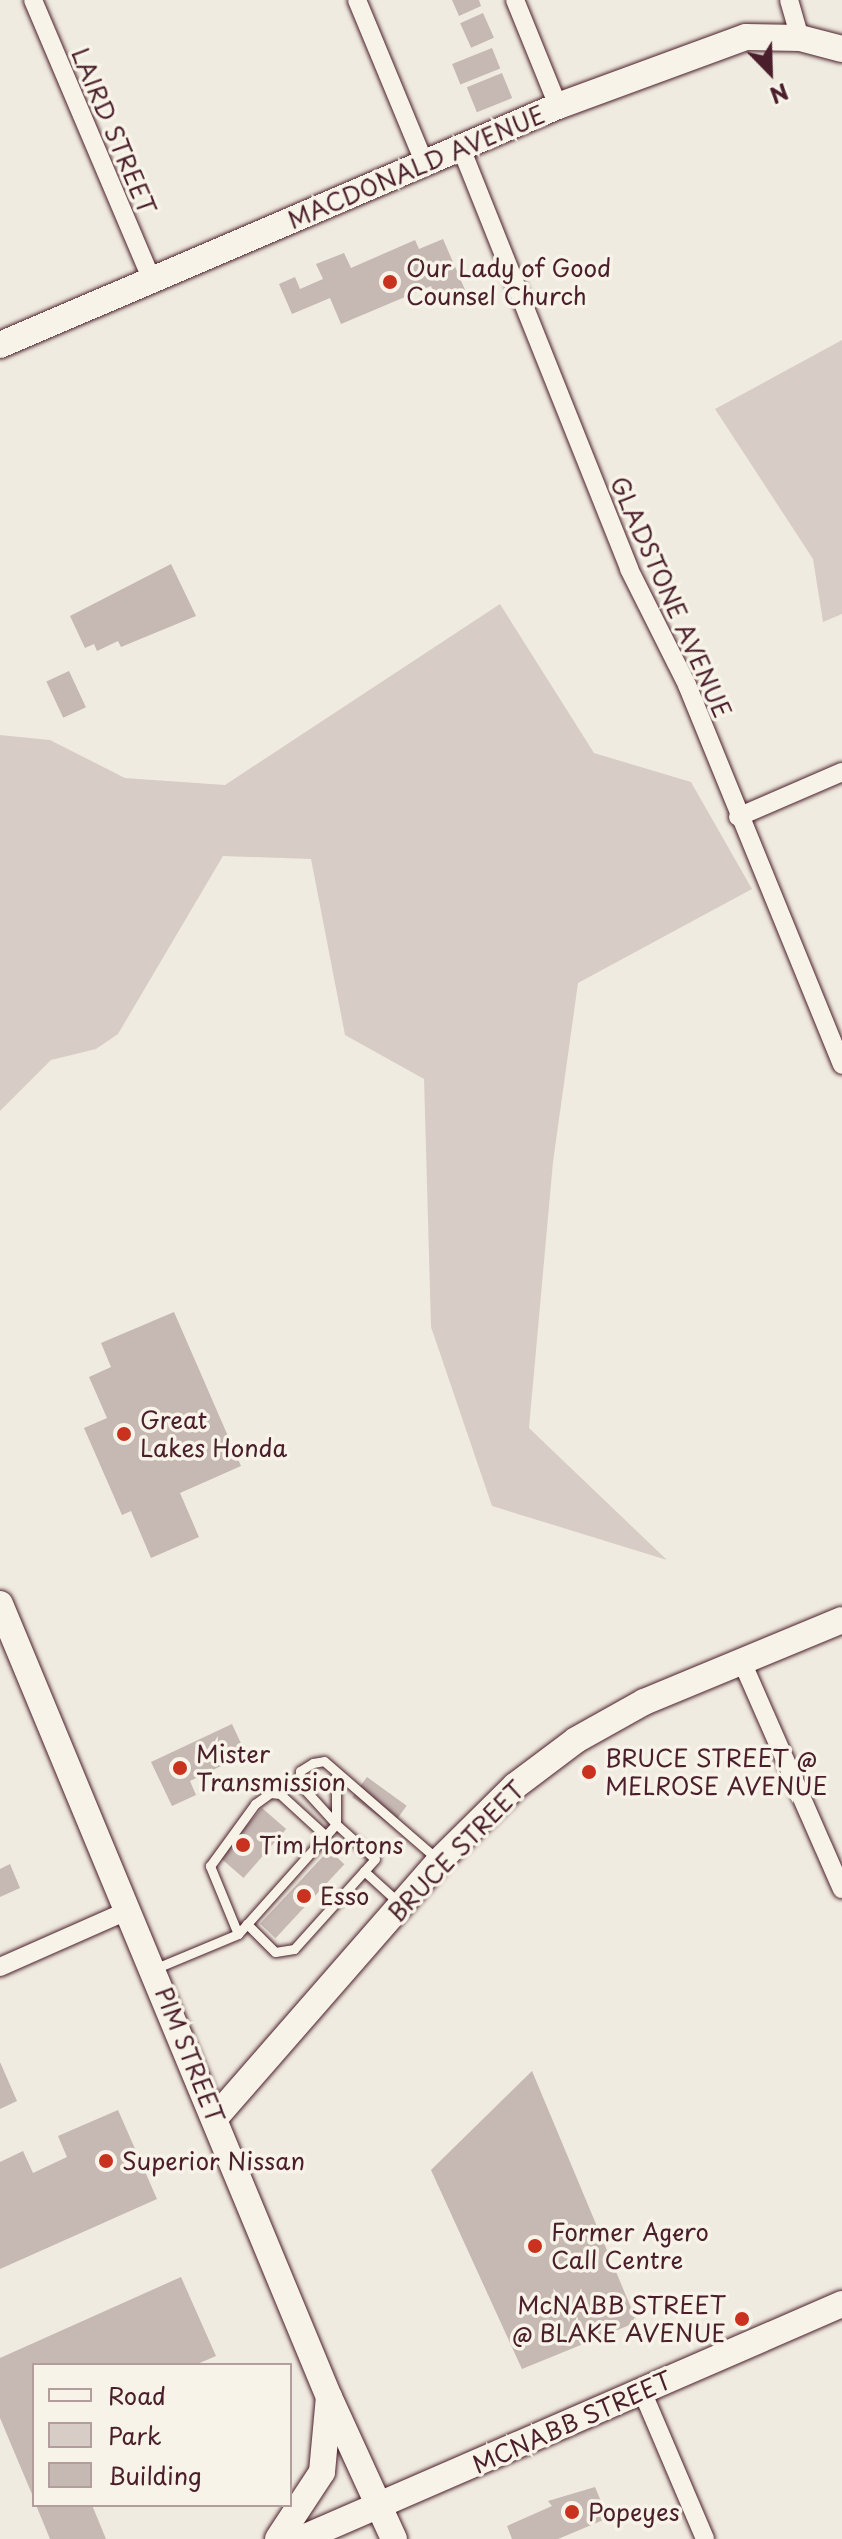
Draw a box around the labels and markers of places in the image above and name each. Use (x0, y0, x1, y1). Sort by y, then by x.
place label: Our Lady of Good Counsel Church (406, 254, 611, 310)
marker: Our Lady of Good Counsel Church (381, 273, 399, 291)
place label: Great Lakes Honda (140, 1406, 288, 1462)
marker: Great Lakes Honda (115, 1425, 133, 1443)
place label: Mister Transmission (196, 1740, 346, 1796)
place label: BRUCE STREET @ MELROSE AVENUE (605, 1744, 828, 1800)
marker: Mister Transmission (171, 1759, 189, 1777)
marker: BRUCE STREET @ MELROSE AVENUE (580, 1763, 598, 1781)
place label: Tim Hortons (259, 1831, 403, 1859)
marker: Tim Hortons (234, 1836, 252, 1854)
place label: Esso (320, 1882, 369, 1910)
marker: Esso (295, 1887, 313, 1905)
place label: Superior Nissan (122, 2147, 304, 2175)
marker: Superior Nissan (97, 2152, 115, 2170)
place label: Former Agero Call Centre (551, 2218, 709, 2274)
marker: Former Agero Call Centre (526, 2237, 544, 2255)
place label: McNABB STREET @ BLAKE AVENUE (511, 2291, 726, 2347)
marker: McNABB STREET @ BLAKE AVENUE (733, 2310, 751, 2328)
place label: Popeyes (588, 2498, 680, 2526)
marker: Popeyes (563, 2503, 581, 2521)

